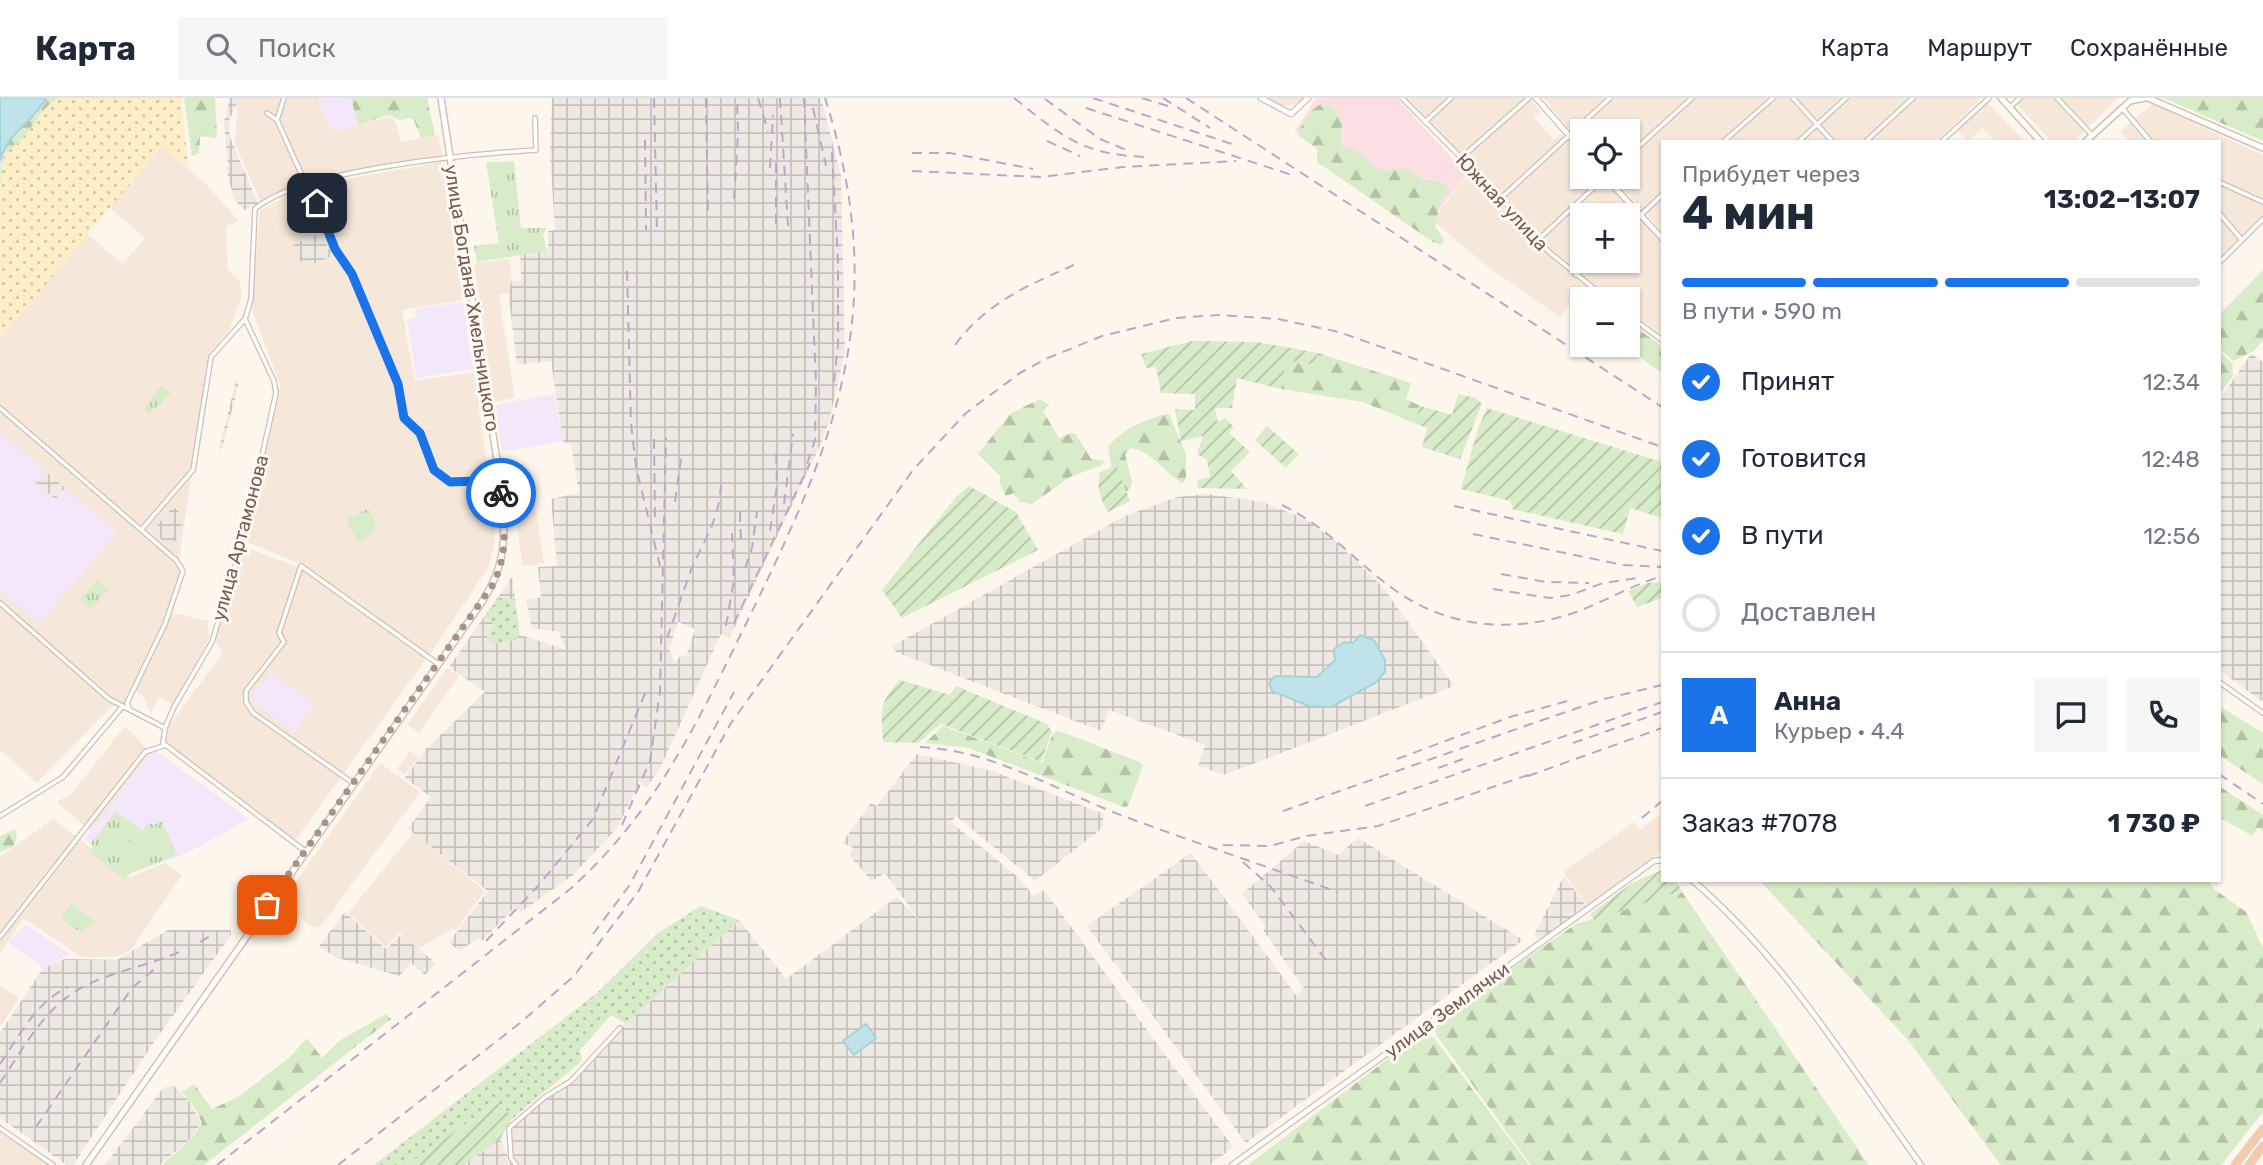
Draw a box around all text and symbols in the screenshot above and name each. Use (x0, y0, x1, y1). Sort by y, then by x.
search box (178, 17, 668, 80)
text: Карта (35, 29, 136, 68)
icon: search (202, 29, 240, 67)
text: Поиск (258, 33, 336, 64)
text: Карта (1821, 34, 1889, 62)
text: Маршрут (1927, 34, 2032, 62)
text: Сохранённые (2070, 34, 2228, 62)
map controls (1570, 119, 1640, 357)
button: locate (1570, 119, 1640, 189)
street label: Южная улица (1451, 148, 1553, 256)
text: Прибудет через (1682, 160, 1860, 188)
street label: улица Богдана Хмельницкого (440, 163, 504, 433)
pin (287, 173, 347, 233)
icon: home (298, 184, 336, 222)
text: 13:02–13:07 (2044, 184, 2200, 215)
text: 4 мин (1682, 186, 1815, 241)
button: + (1570, 203, 1640, 273)
button: − (1570, 287, 1640, 357)
text: В пути · 590 m (1682, 297, 1842, 325)
icon: check (1682, 363, 1720, 401)
text: Принят (1741, 366, 1834, 397)
text: 12:34 (2143, 368, 2200, 396)
icon: check (1682, 440, 1720, 478)
text: Готовится (1741, 443, 1867, 474)
text: 12:48 (2142, 445, 2200, 473)
street label: улица Артамонова (207, 452, 273, 624)
courier (466, 458, 536, 528)
icon: bike (482, 474, 520, 512)
icon: check (1682, 517, 1720, 555)
text: В пути (1741, 520, 1824, 551)
text: 12:56 (2143, 522, 2200, 550)
text: Доставлен (1741, 597, 1876, 628)
button: chat (2034, 678, 2108, 752)
button: phone (2126, 678, 2200, 752)
text: Анна (1774, 686, 1841, 717)
text: А (1710, 700, 1728, 731)
text: Курьер · 4.4 (1774, 717, 1905, 745)
text: Заказ #7078 (1682, 808, 1838, 839)
text: 1 730 ₽ (2108, 808, 2200, 839)
pin (237, 875, 297, 935)
icon: bag (248, 886, 286, 924)
street label: улица Землячки (1380, 957, 1514, 1063)

